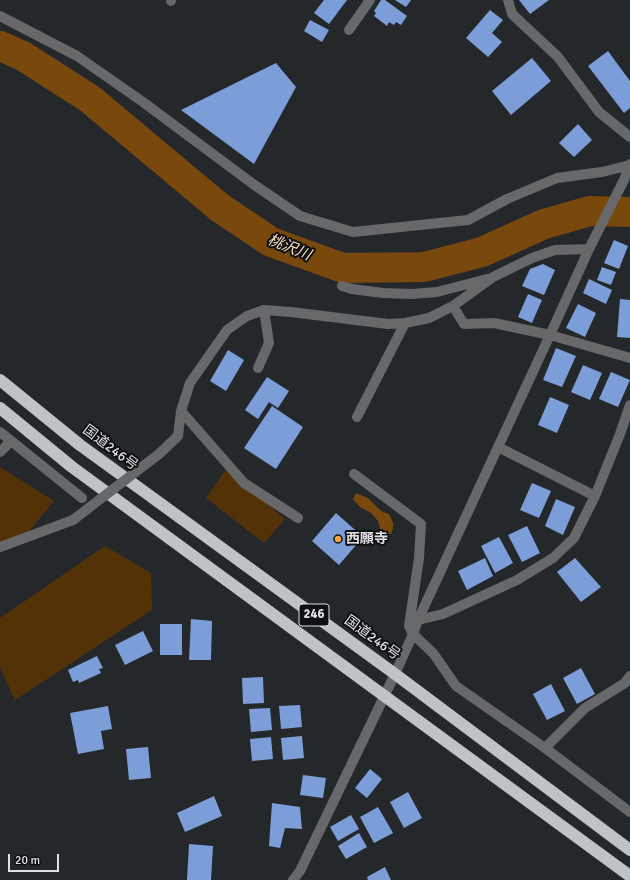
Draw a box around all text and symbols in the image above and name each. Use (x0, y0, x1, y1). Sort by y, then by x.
water label: 桃沢川 (265, 231, 313, 265)
street label: 国道246号 (79, 422, 141, 474)
place label: 西願寺 (346, 531, 388, 547)
marker: 西願寺 (333, 534, 343, 544)
road number: 246 (299, 604, 329, 626)
street label: 国道246号 (341, 612, 403, 664)
scale bar (10, 846, 61, 872)
text: 20 m (15, 853, 40, 868)

